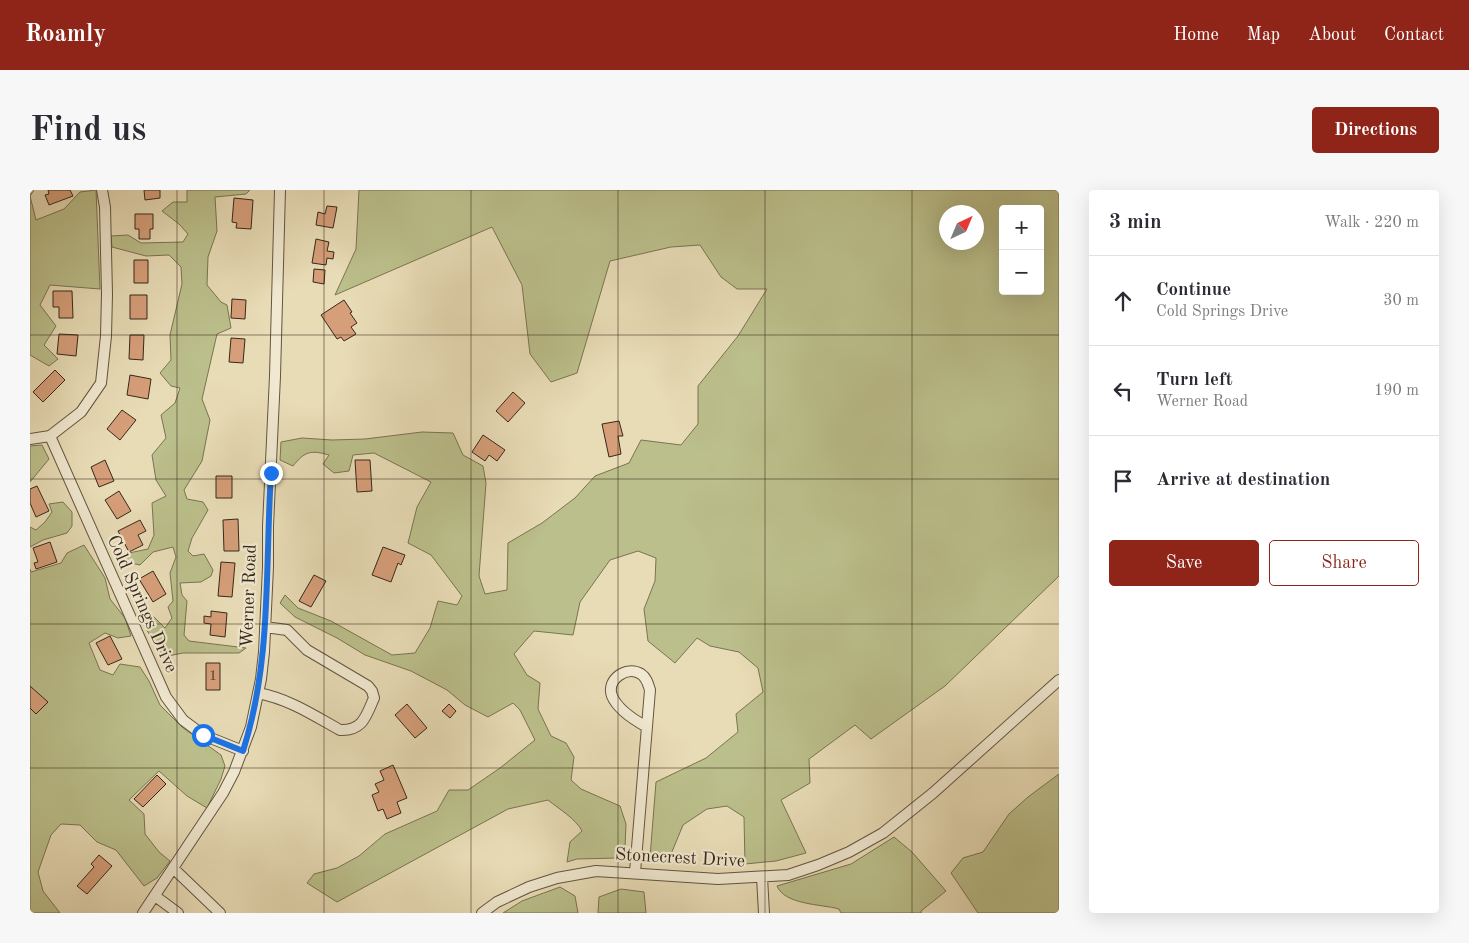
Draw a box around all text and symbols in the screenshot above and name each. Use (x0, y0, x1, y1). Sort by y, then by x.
text: Roamly (25, 23, 106, 47)
text: Home (1173, 26, 1219, 44)
text: Map (1247, 26, 1280, 44)
text: About (1308, 26, 1356, 44)
text: Contact (1384, 26, 1444, 44)
button: Directions (1312, 107, 1439, 153)
text: Find us (30, 113, 146, 148)
north arrow (939, 205, 984, 250)
map controls (999, 205, 1044, 295)
button: + (999, 205, 1044, 250)
text: 3 min (1109, 212, 1162, 233)
text: Walk · 220 m (1324, 215, 1419, 231)
button: − (999, 250, 1044, 295)
text: Continue (1156, 281, 1231, 300)
icon: ahead (1109, 287, 1137, 315)
text: 30 m (1383, 293, 1419, 309)
text: Cold Springs Drive (1156, 304, 1288, 320)
text: Turn left (1156, 371, 1233, 390)
icon: left (1109, 377, 1137, 405)
text: 190 m (1374, 383, 1419, 399)
text: Werner Road (1156, 394, 1248, 410)
route end (260, 462, 283, 485)
icon: arrive (1109, 467, 1137, 495)
text: Arrive at destination (1156, 471, 1330, 490)
street label: Cold Springs Drive (104, 532, 180, 676)
button: Save (1109, 540, 1259, 586)
button: Share (1269, 540, 1419, 586)
street label: Werner Road (238, 544, 260, 648)
house number: 1 (209, 669, 217, 684)
route start (192, 724, 215, 747)
street label: Stonecrest Drive (614, 846, 746, 870)

